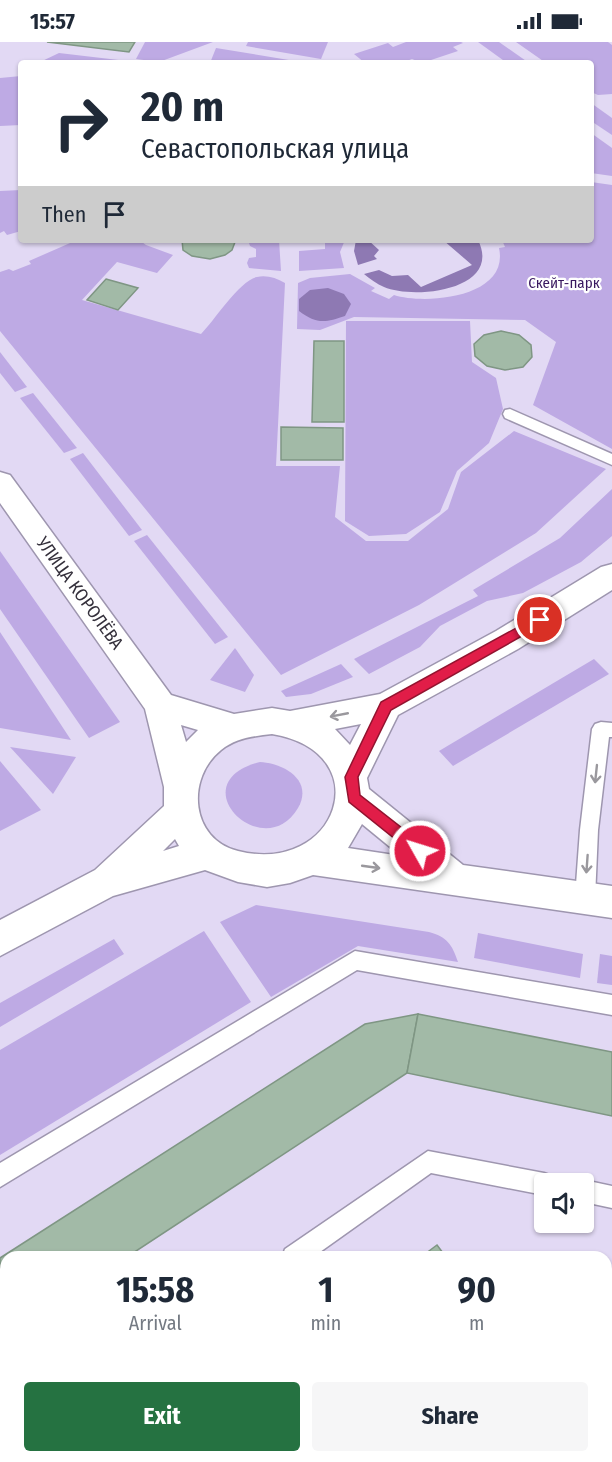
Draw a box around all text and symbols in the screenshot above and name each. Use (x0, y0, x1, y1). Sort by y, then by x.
text: 15:57 (30, 8, 75, 35)
text: 20 m (141, 82, 224, 132)
icon: right (42, 84, 120, 162)
text: Севастопольская улица (141, 133, 409, 165)
icon: arrive (98, 198, 131, 231)
text: Then (42, 201, 86, 228)
park label: Скейт-парк (528, 274, 600, 292)
street label: УЛИЦА КОРОЛЁВА (31, 532, 129, 654)
pin (514, 594, 565, 645)
icon: arrive (523, 603, 556, 636)
one-way arrow (329, 710, 349, 721)
one-way arrow (590, 763, 601, 783)
position arrow (388, 819, 452, 883)
one-way arrow (581, 853, 592, 873)
one-way arrow (360, 861, 380, 872)
map controls (534, 1173, 594, 1233)
button: sound (534, 1173, 594, 1233)
text: 15:58 (116, 1268, 194, 1312)
text: 1 (318, 1268, 334, 1312)
text: 90 (458, 1268, 496, 1312)
text: Arrival (129, 1311, 182, 1335)
text: min (310, 1311, 341, 1335)
text: m (469, 1311, 484, 1335)
button: Exit (24, 1382, 300, 1451)
button: Share (312, 1382, 588, 1451)

